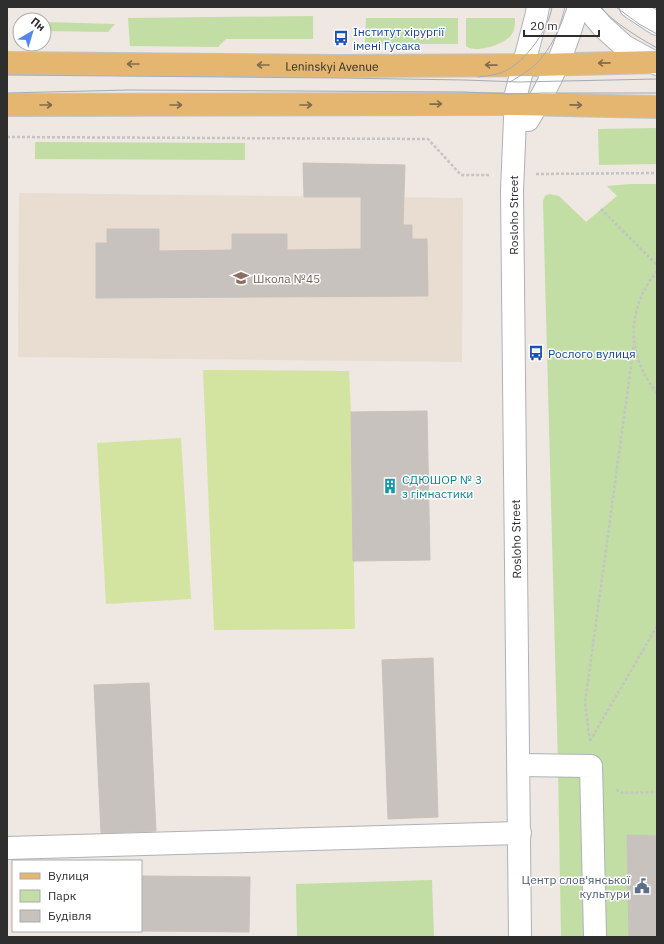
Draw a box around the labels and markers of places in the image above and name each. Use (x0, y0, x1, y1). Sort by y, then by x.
place label: Інститут хірургії імені Гусака (353, 24, 445, 53)
bus stop icon: Інститут хірургії імені Гусака (332, 29, 350, 47)
school or university icon: Школа №45 (232, 269, 250, 287)
place label: Школа №45 (253, 271, 320, 286)
bus stop icon: Рослого вулиця (527, 344, 545, 362)
place label: Рослого вулиця (548, 346, 636, 361)
place label: СДЮШОР № 3 з гімнастики (402, 472, 482, 501)
building icon: СДЮШОР № 3 з гімнастики (381, 477, 399, 495)
place label: Центр слов'янської культури (521, 872, 631, 901)
public building icon: Центр слов'янської культури (633, 877, 651, 895)

